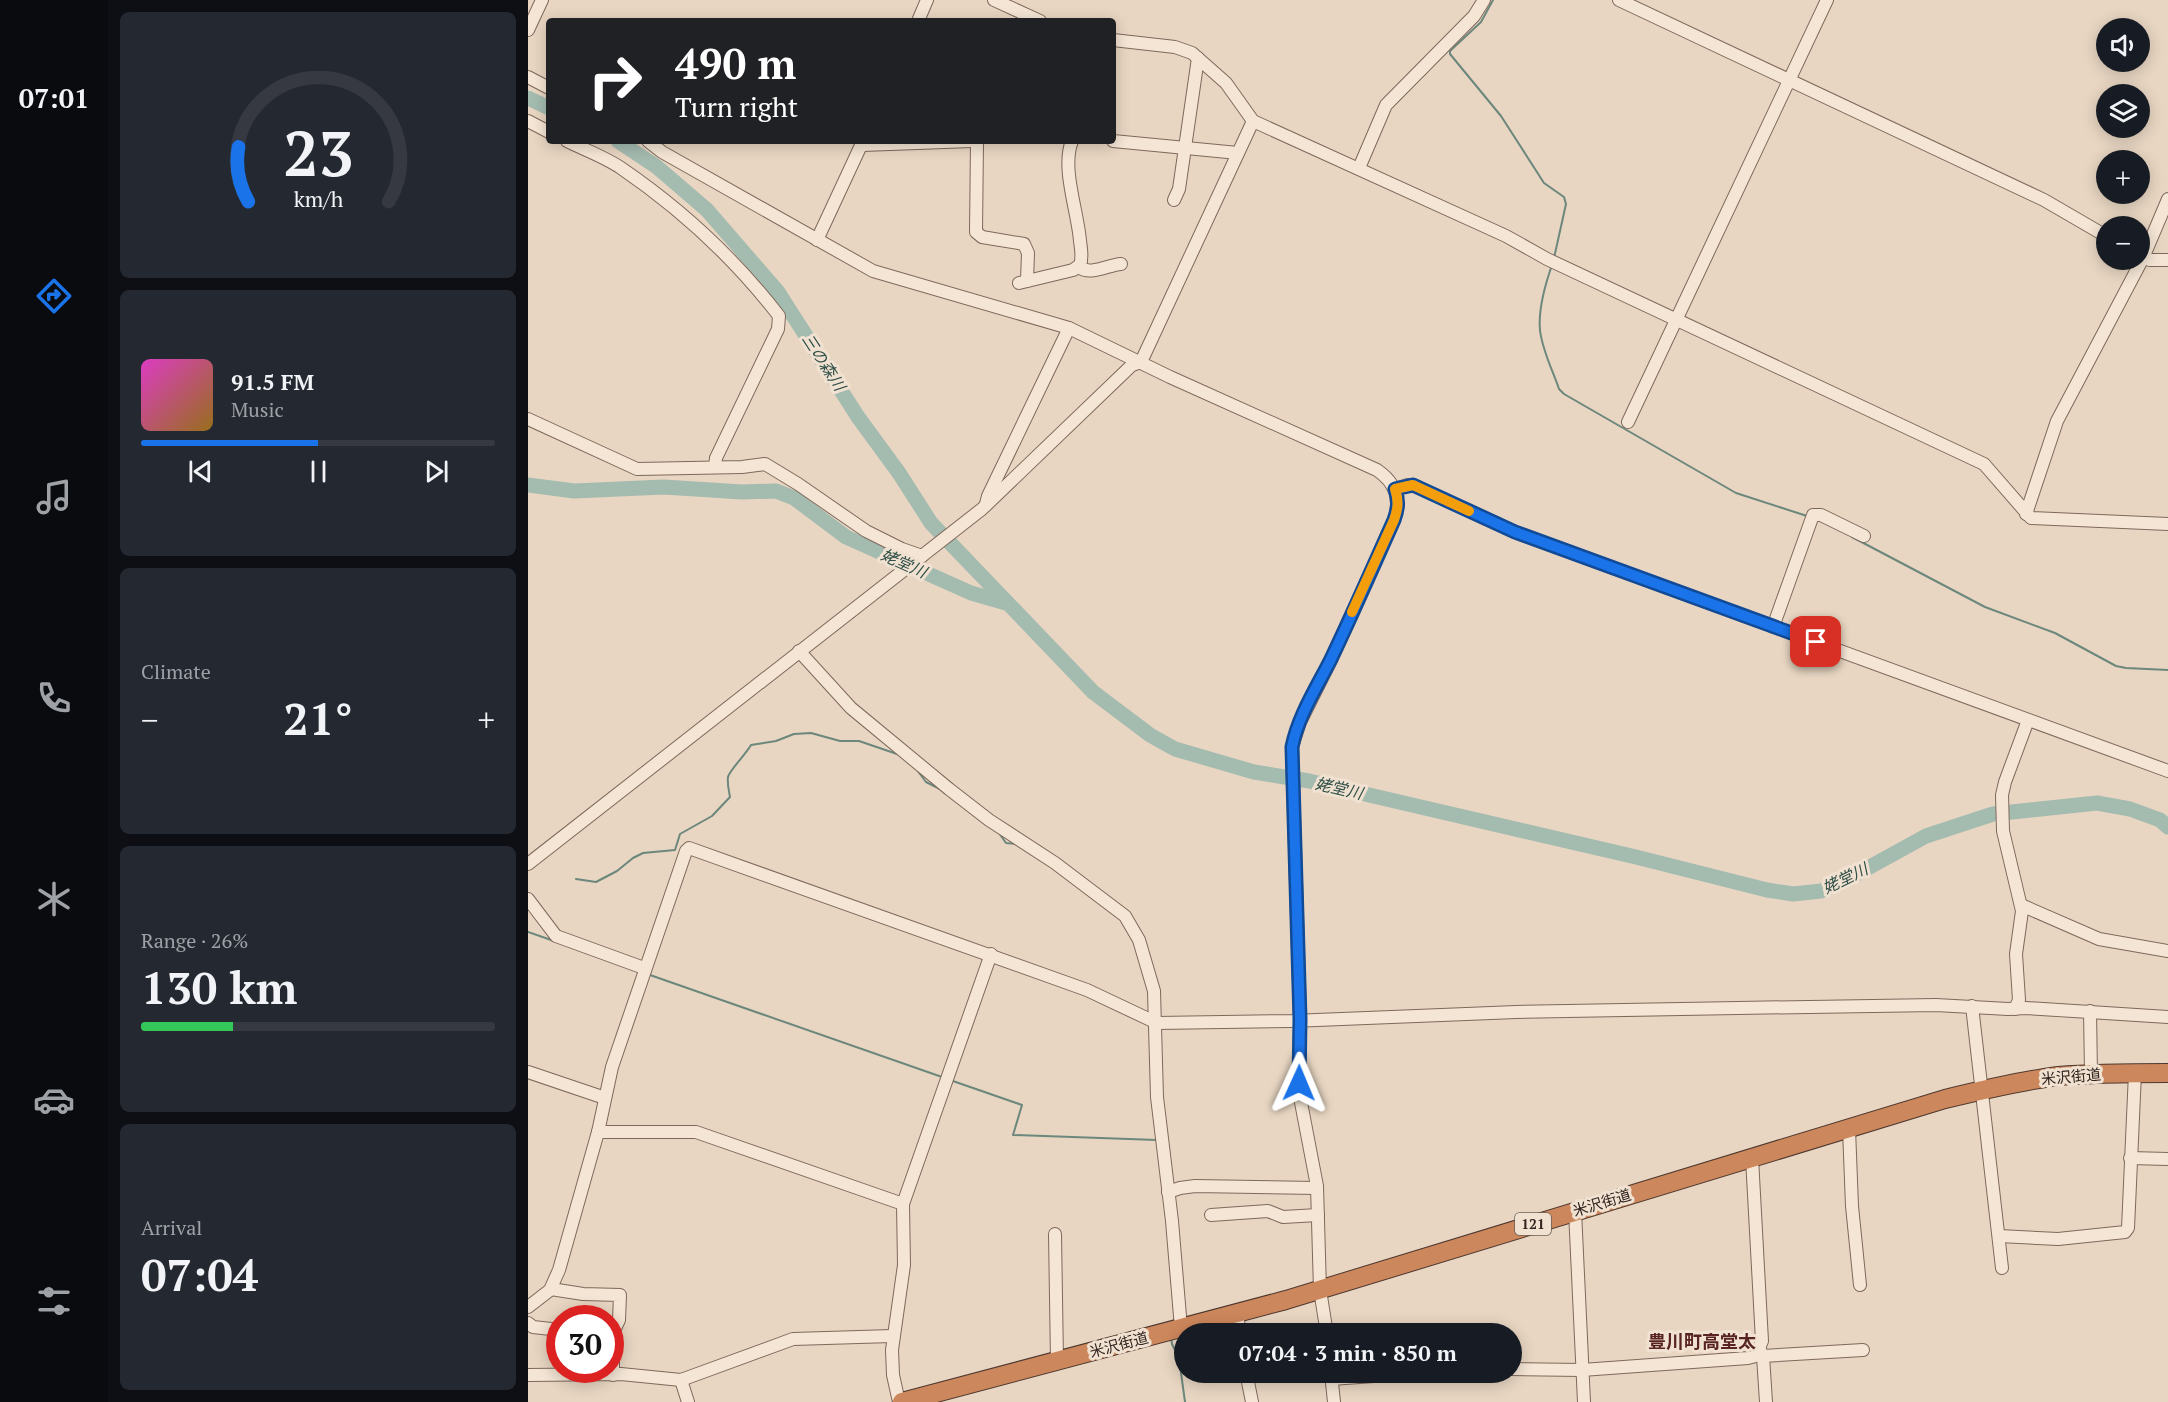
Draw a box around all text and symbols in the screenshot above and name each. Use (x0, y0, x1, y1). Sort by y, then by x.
map controls (2096, 18, 2150, 270)
button: sound (2096, 18, 2150, 72)
text: 490 m (675, 35, 796, 91)
icon: right (576, 42, 654, 120)
text: 07:01 (19, 80, 89, 116)
button: layers (2096, 84, 2150, 138)
text: Turn right (675, 89, 798, 125)
text: 23 (283, 111, 353, 194)
button: + (2096, 150, 2150, 204)
text: km/h (293, 185, 343, 213)
button: − (2096, 216, 2150, 270)
icon: directions (33, 275, 75, 317)
water label: 三の森川 (797, 329, 852, 396)
text: 91.5 FM (231, 367, 314, 396)
text: Music (231, 396, 284, 423)
icon: previous (184, 455, 217, 488)
icon: pause (302, 455, 335, 488)
icon: next (420, 455, 453, 488)
icon: music (33, 476, 75, 518)
water label: 姥堂川 (878, 543, 932, 584)
pin (1790, 616, 1841, 667)
icon: arrive (1799, 625, 1832, 658)
text: Climate (141, 658, 211, 685)
icon: phone (33, 677, 75, 719)
text: 21° (283, 688, 353, 748)
text: − (141, 698, 159, 741)
text: + (477, 698, 495, 741)
water label: 姥堂川 (1313, 772, 1367, 805)
water label: 姥堂川 (1819, 857, 1873, 898)
icon: climate (33, 878, 75, 920)
text: Range · 26% (141, 927, 248, 954)
text: 130 km (141, 957, 297, 1017)
position arrow (1267, 1051, 1331, 1115)
street label: 米沢街道 (2040, 1063, 2102, 1089)
icon: car (33, 1079, 75, 1121)
street label: 米沢街道 (1570, 1184, 1633, 1220)
road number: 121 (1515, 1213, 1551, 1235)
text: Arrival (141, 1214, 202, 1241)
text: 07:04 (141, 1244, 258, 1304)
icon: filters (33, 1280, 75, 1322)
speed limit sign: 30 (546, 1305, 624, 1383)
street label: 米沢街道 (1087, 1327, 1150, 1361)
district label: 豊川町高堂太 (1648, 1329, 1756, 1353)
text: 07:04 · 3 min · 850 m (1239, 1338, 1457, 1367)

